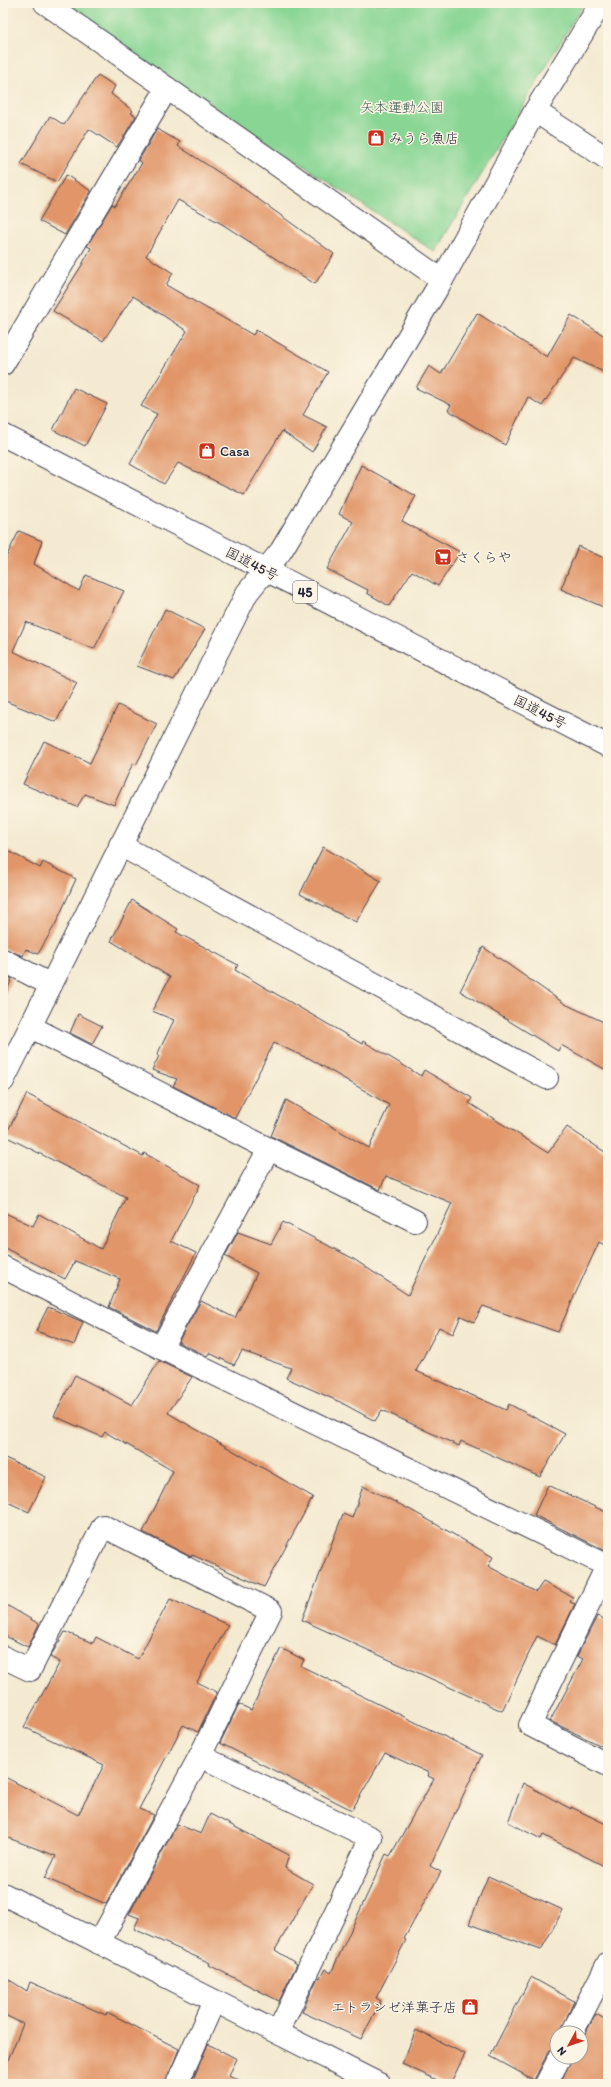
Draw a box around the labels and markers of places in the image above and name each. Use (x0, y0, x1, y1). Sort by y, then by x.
shop icon: みうら魚店 (366, 128, 386, 148)
place label: みうら魚店 (389, 130, 459, 147)
shop icon: Casa (197, 441, 217, 461)
place label: Casa (220, 443, 250, 460)
supermarket icon: さくらや (433, 547, 453, 567)
place label: さくらや (456, 549, 512, 566)
shop icon: エトランゼ洋菓子店 (460, 1997, 480, 2017)
place label: エトランゼ洋菓子店 (331, 1999, 457, 2016)

